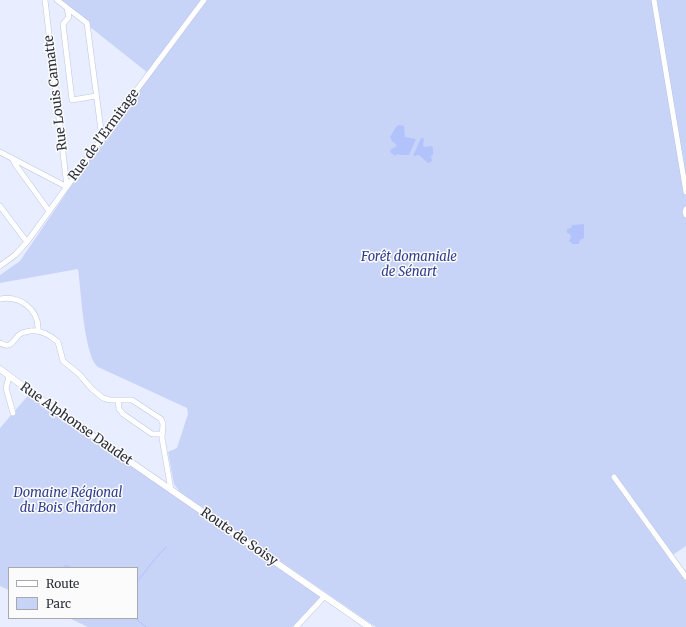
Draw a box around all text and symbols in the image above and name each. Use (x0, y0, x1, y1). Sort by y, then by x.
street label: Rue Louis Camatte (41, 34, 71, 152)
street label: Rue de l'Ermitage (65, 86, 143, 184)
park label: Forêt domaniale de Sénart (361, 249, 457, 280)
street label: Rue Alphonse Daudet (17, 379, 135, 469)
park label: Domaine Régional du Bois Chardon (14, 485, 122, 516)
street label: Route de Soisy (197, 505, 281, 569)
legend (8, 567, 138, 619)
text: Route (46, 576, 79, 591)
text: Parc (46, 596, 71, 611)

